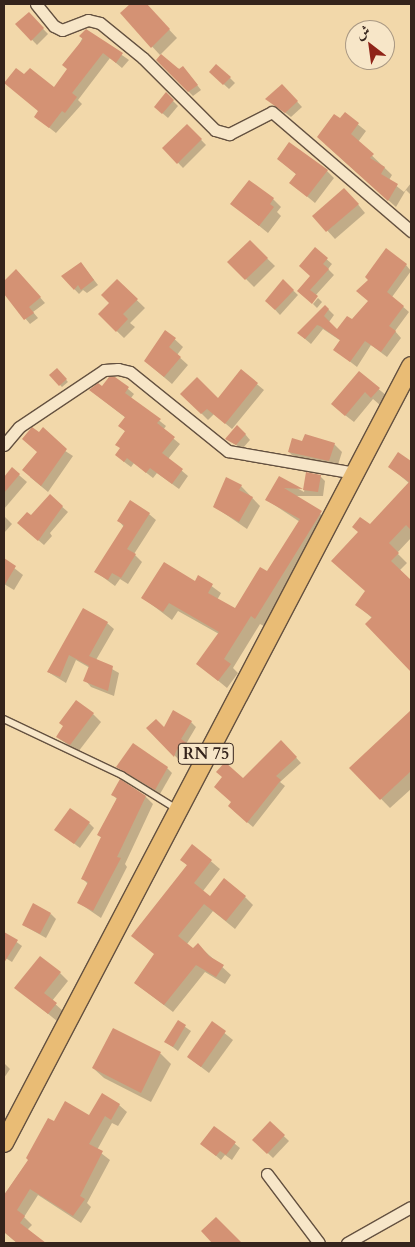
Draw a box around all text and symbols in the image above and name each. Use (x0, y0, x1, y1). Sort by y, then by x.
north arrow (345, 20, 395, 70)
text: ش (352, 21, 374, 44)
road number: RN 75 (177, 741, 235, 768)

